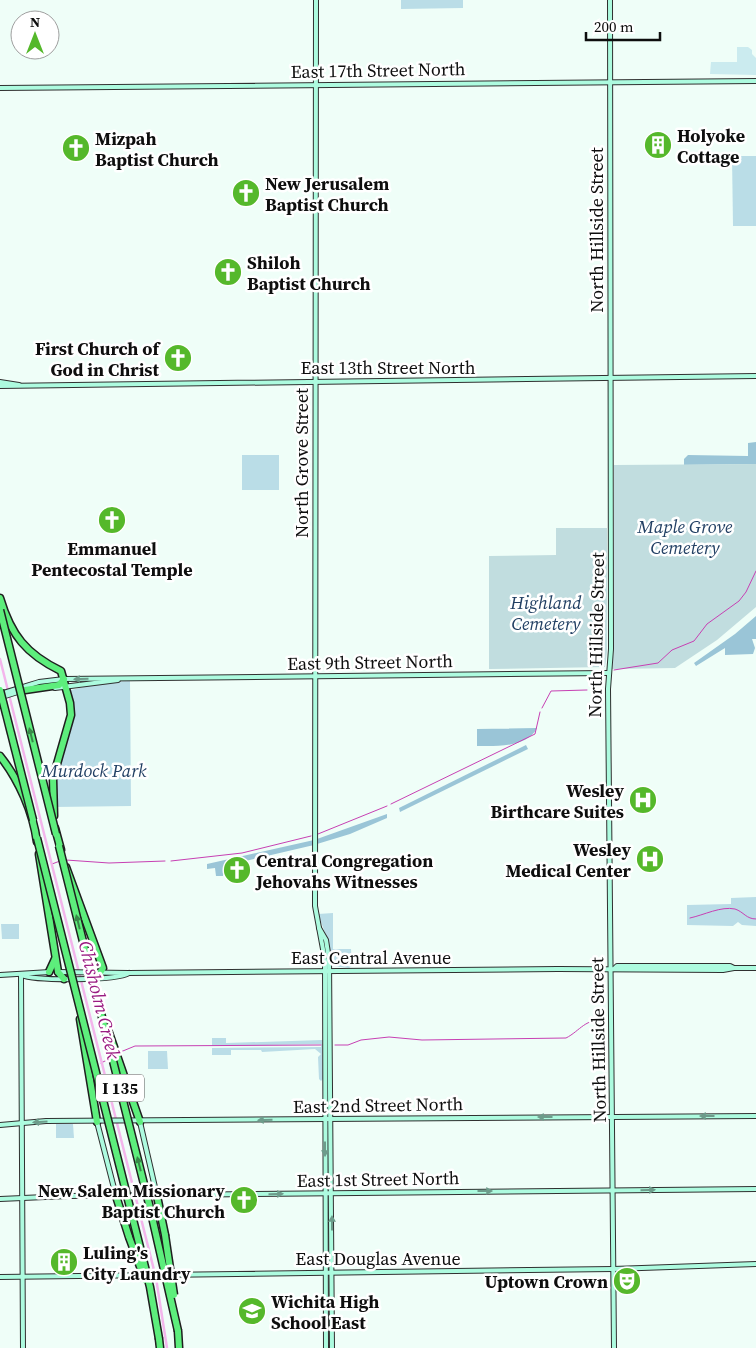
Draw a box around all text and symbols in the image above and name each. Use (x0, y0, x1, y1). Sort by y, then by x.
north arrow (10, 10, 60, 60)
scale bar (586, 10, 660, 42)
text: N (30, 12, 40, 32)
text: 200 m (594, 16, 634, 37)
street label: East 17th Street North (290, 56, 466, 84)
place label: Holyoke Cottage (677, 123, 745, 169)
place label: Mizpah Baptist Church (95, 126, 219, 172)
building icon: Holyoke Cottage (643, 130, 673, 160)
church icon: Mizpah Baptist Church (61, 133, 91, 163)
street label: North Hillside Street (584, 147, 609, 313)
place label: New Jerusalem Baptist Church (265, 171, 389, 217)
church icon: New Jerusalem Baptist Church (231, 178, 261, 208)
place label: Shiloh Baptist Church (247, 250, 371, 296)
church icon: Shiloh Baptist Church (213, 257, 243, 287)
place label: First Church of God in Christ (35, 336, 161, 382)
church icon: First Church of God in Christ (163, 343, 193, 373)
street label: East 13th Street North (301, 355, 476, 380)
street label: North Grove Street (289, 388, 314, 538)
church icon: Emmanuel Pentecostal Temple (97, 505, 127, 535)
park label: Maple Grove Cemetery (637, 514, 733, 560)
place label: Emmanuel Pentecostal Temple (31, 536, 193, 582)
street label: North Hillside Street (582, 552, 610, 718)
park label: Highland Cemetery (509, 590, 582, 636)
street label: East 9th Street North (287, 648, 453, 676)
one-way arrow (72, 675, 88, 683)
one-way arrow (27, 728, 35, 743)
park label: Murdock Park (41, 758, 147, 783)
place label: Wesley Birthcare Suites (491, 778, 624, 824)
hospital icon: Wesley Birthcare Suites (628, 785, 658, 815)
place label: Wesley Medical Center (506, 837, 632, 883)
hospital icon: Wesley Medical Center (635, 844, 665, 874)
place label: Central Congregation Jehovahs Witnesses (255, 848, 433, 894)
church icon: Central Congregation Jehovahs Witnesses (222, 855, 252, 885)
one-way arrow (74, 914, 82, 929)
water label: Chisholm Creek (73, 938, 127, 1062)
street label: East Central Avenue (291, 945, 451, 970)
street label: North Hillside Street (584, 957, 612, 1123)
road number: I 135 (96, 1074, 144, 1102)
street label: East 2nd Street North (293, 1091, 464, 1119)
one-way arrow (699, 1112, 715, 1120)
one-way arrow (537, 1113, 553, 1121)
one-way arrow (257, 1116, 273, 1124)
one-way arrow (32, 1118, 48, 1126)
one-way arrow (321, 1141, 329, 1157)
one-way arrow (135, 1157, 143, 1172)
street label: East 1st Street North (296, 1165, 460, 1193)
place label: New Salem Missionary Baptist Church (38, 1178, 225, 1224)
church icon: New Salem Missionary Baptist Church (229, 1185, 259, 1215)
one-way arrow (640, 1186, 656, 1194)
one-way arrow (478, 1187, 494, 1195)
one-way arrow (268, 1189, 284, 1197)
one-way arrow (328, 1215, 336, 1231)
place label: Luling's City Laundry (83, 1240, 191, 1286)
street label: East Douglas Avenue (295, 1246, 461, 1271)
building icon: Luling's City Laundry (49, 1247, 79, 1277)
theatre icon: Uptown Crown (612, 1266, 642, 1296)
place label: Uptown Crown (485, 1269, 608, 1294)
place label: Wichita High School East (271, 1289, 379, 1335)
school or university icon: Wichita High School East (237, 1296, 267, 1326)

